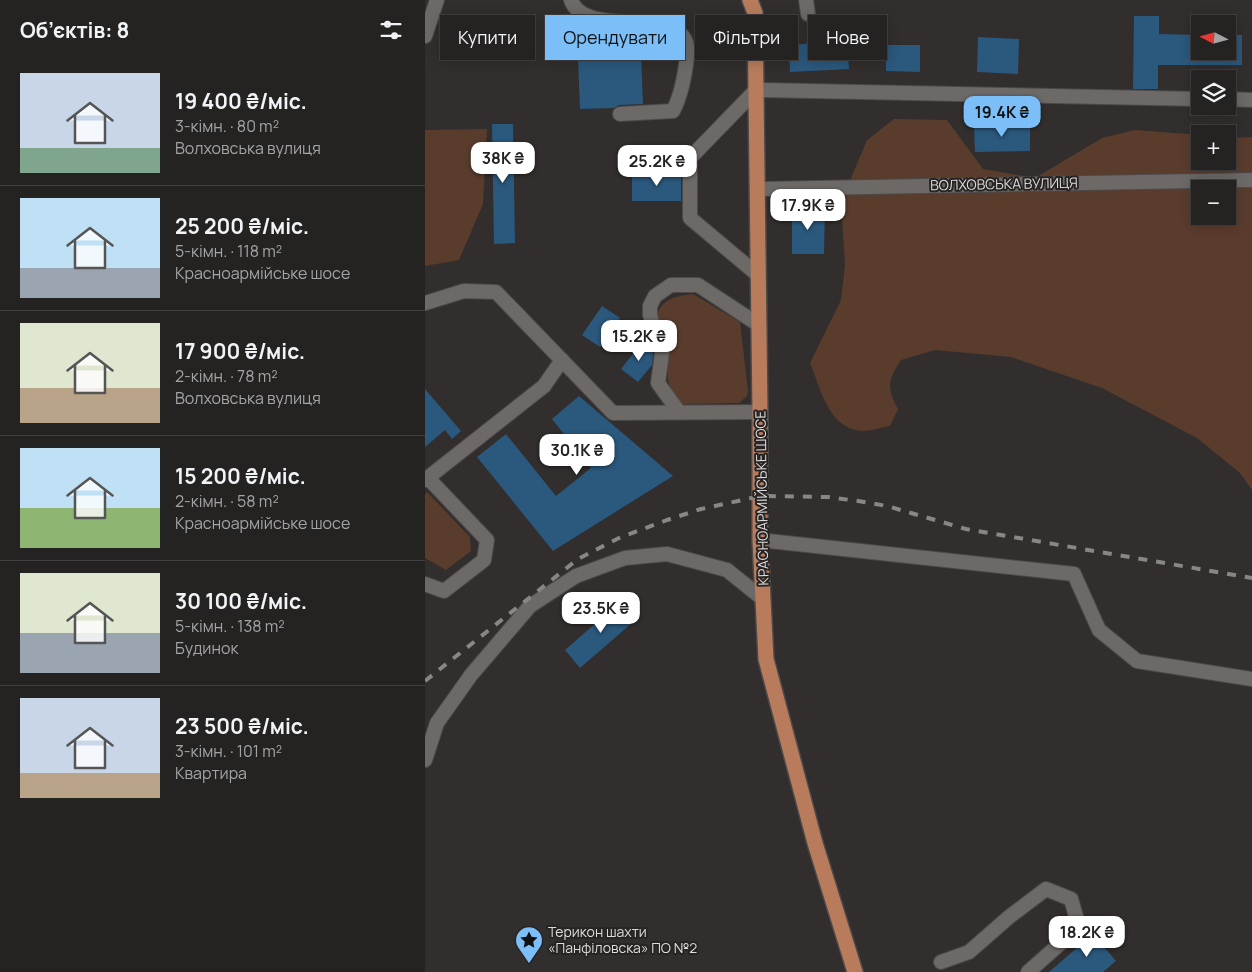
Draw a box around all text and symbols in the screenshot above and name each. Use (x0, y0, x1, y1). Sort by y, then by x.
chip: Купити (440, 15, 535, 60)
chip: Орендувати (545, 15, 685, 60)
chip: Фільтри (695, 15, 798, 60)
chip: Нове (808, 15, 887, 60)
north arrow (1191, 15, 1236, 60)
map controls (1191, 15, 1236, 225)
text: Об’єктів: 8 (20, 16, 129, 44)
icon: filters (377, 16, 405, 44)
button: layers (1191, 70, 1236, 115)
text: 19 400 ₴/міс. (175, 87, 307, 115)
icon: home (60, 93, 120, 153)
pin: 19.4K ₴ (956, 96, 1048, 138)
text: 19.4K ₴ (975, 101, 1029, 123)
text: 3-кімн. · 80 m² (175, 115, 279, 137)
button: + (1191, 125, 1236, 170)
text: Волховська вулиця (175, 137, 321, 159)
pin: 38K ₴ (468, 142, 538, 184)
pin: 25.2K ₴ (611, 144, 703, 187)
text: 38K ₴ (482, 147, 524, 169)
text: 25.2K ₴ (629, 150, 685, 172)
street label: ВОЛХОВСЬКА ВУЛИЦЯ (930, 173, 1078, 194)
button: − (1191, 180, 1236, 225)
pin: 17.9K ₴ (762, 188, 854, 231)
text: 17.9K ₴ (781, 194, 835, 216)
text: 25 200 ₴/міс. (175, 212, 309, 240)
icon: home (60, 218, 120, 278)
text: 5-кімн. · 118 m² (175, 240, 282, 262)
text: Красноармійське шосе (175, 262, 350, 284)
pin: 15.2K ₴ (593, 320, 685, 362)
text: 15.2K ₴ (612, 325, 666, 347)
text: 17 900 ₴/міс. (175, 337, 305, 365)
icon: home (60, 343, 120, 403)
text: 2-кімн. · 78 m² (175, 365, 278, 387)
text: Волховська вулиця (175, 387, 321, 409)
street label: КРАСНОАРМІЙСЬКЕ ШОСЕ (750, 410, 773, 586)
pin: 30.1K ₴ (531, 434, 623, 476)
text: 30.1K ₴ (550, 439, 604, 461)
text: 15 200 ₴/міс. (175, 462, 306, 490)
icon: home (60, 468, 120, 528)
text: 2-кімн. · 58 m² (175, 490, 279, 512)
text: Красноармійське шосе (175, 512, 350, 534)
text: 30 100 ₴/міс. (175, 587, 307, 615)
pin: 23.5K ₴ (555, 592, 647, 634)
icon: home (60, 593, 120, 653)
text: 23.5K ₴ (573, 597, 629, 619)
text: 5-кімн. · 138 m² (175, 615, 285, 637)
text: Будинок (175, 637, 238, 659)
text: 23 500 ₴/міс. (175, 712, 309, 740)
icon: home (60, 718, 120, 778)
text: 3-кімн. · 101 m² (175, 740, 282, 762)
text: Квартира (175, 762, 247, 784)
pin: 18.2K ₴ (1041, 916, 1133, 958)
text: 18.2K ₴ (1060, 921, 1114, 943)
place label: Терикон шахти «Панфiловска» ПО №2 (548, 922, 697, 957)
place icon: Терикон шахти «Панфiловска» ПО №2 (514, 925, 544, 964)

